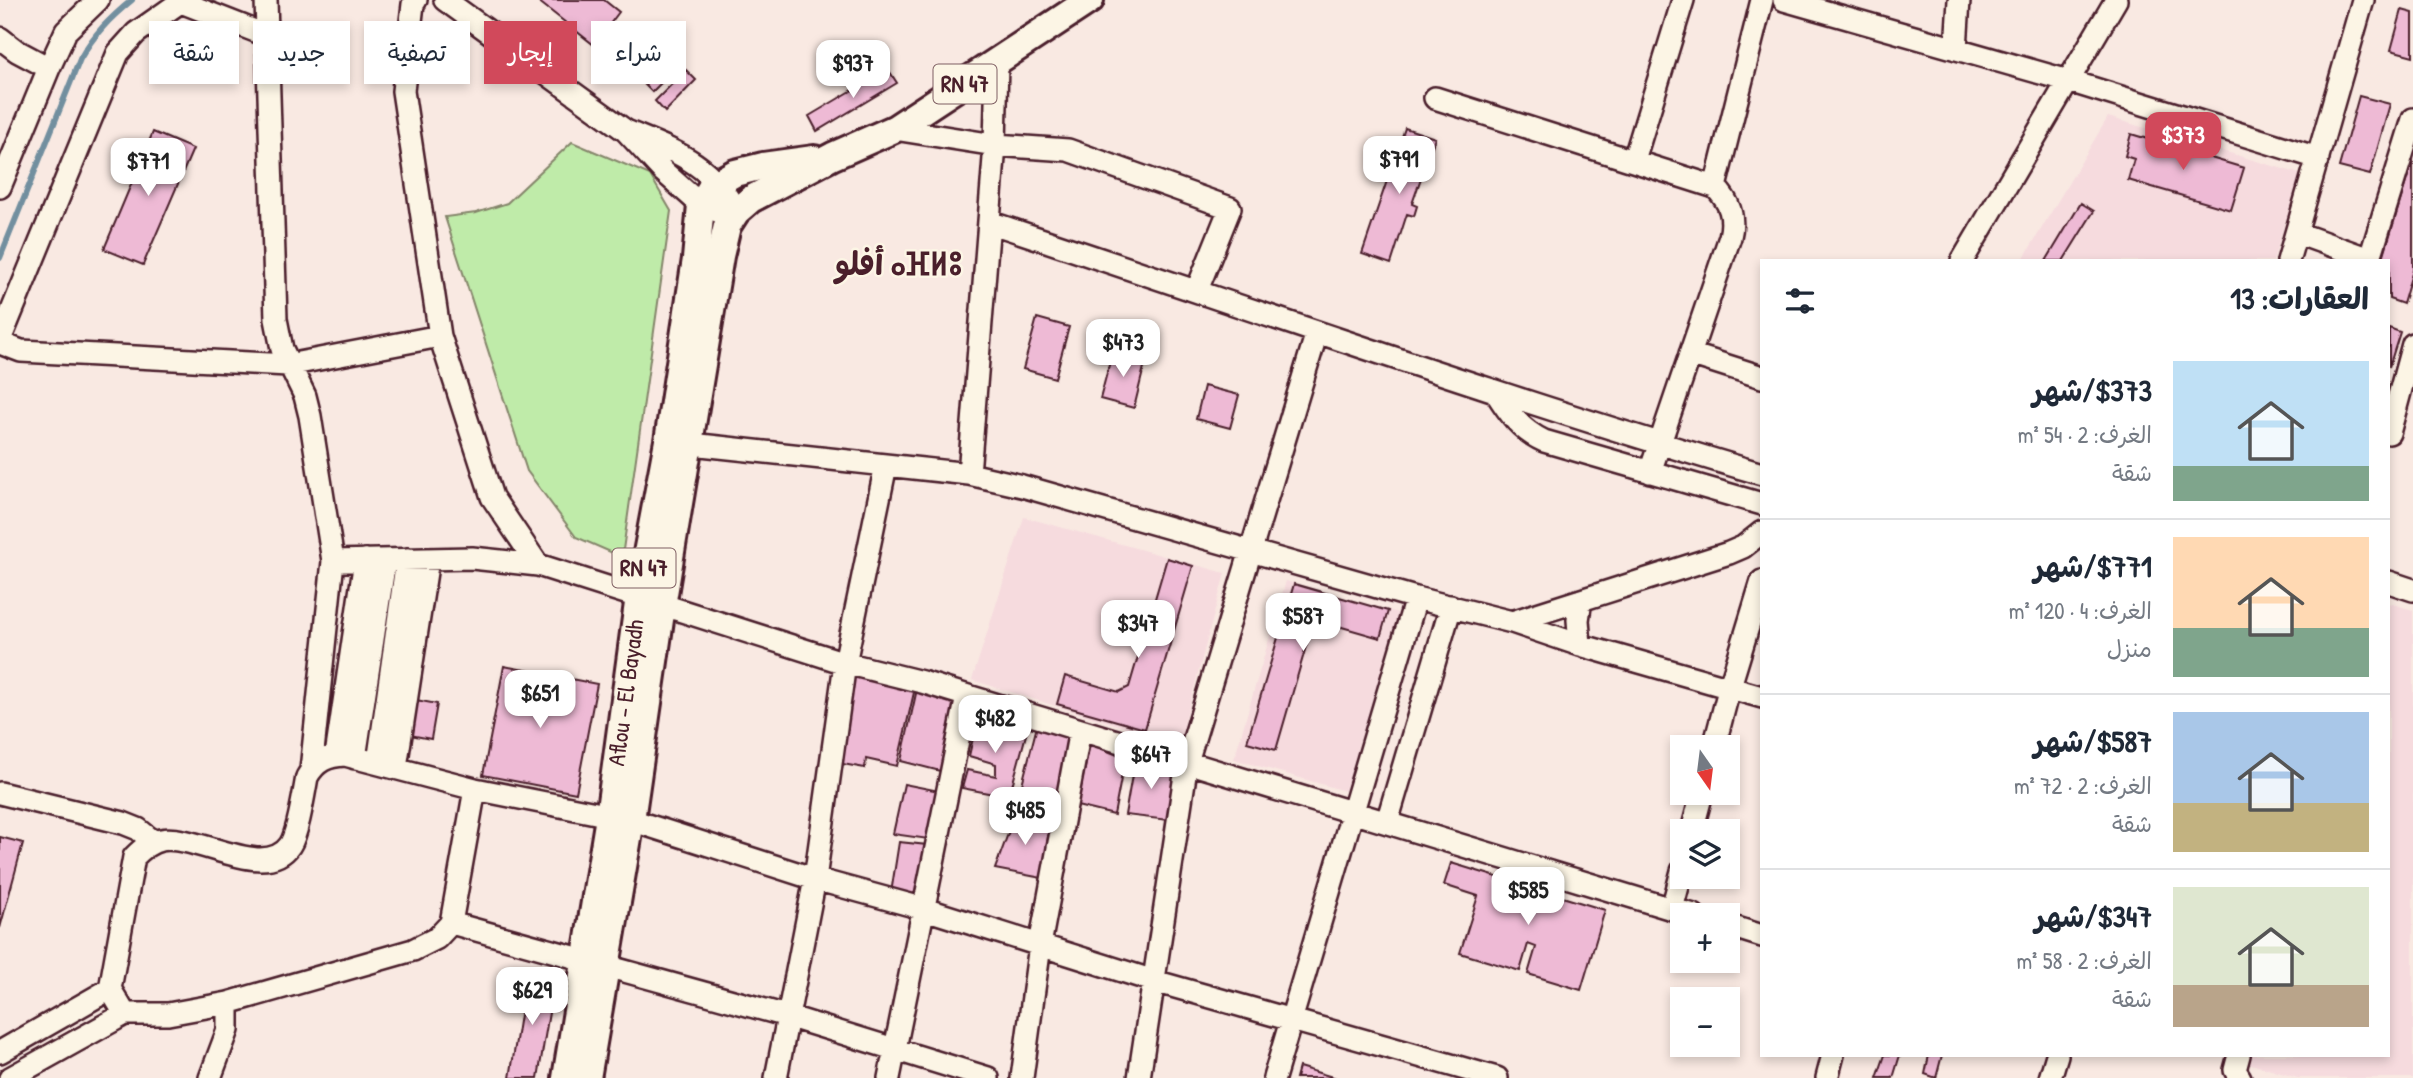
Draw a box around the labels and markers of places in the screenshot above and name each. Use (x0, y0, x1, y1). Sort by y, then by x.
pin: $937 (812, 41, 894, 100)
pin: $373 (2142, 113, 2224, 172)
pin: $791 (1358, 136, 1440, 196)
pin: $771 (107, 138, 189, 198)
pin: $473 (1082, 320, 1164, 379)
pin: $587 (1262, 594, 1344, 653)
pin: $347 (1097, 600, 1179, 660)
pin: $651 (499, 670, 581, 730)
pin: $482 (954, 696, 1036, 755)
pin: $647 (1110, 732, 1192, 791)
pin: $485 (984, 788, 1066, 847)
pin: $585 (1487, 867, 1569, 927)
pin: $629 (491, 968, 573, 1027)

